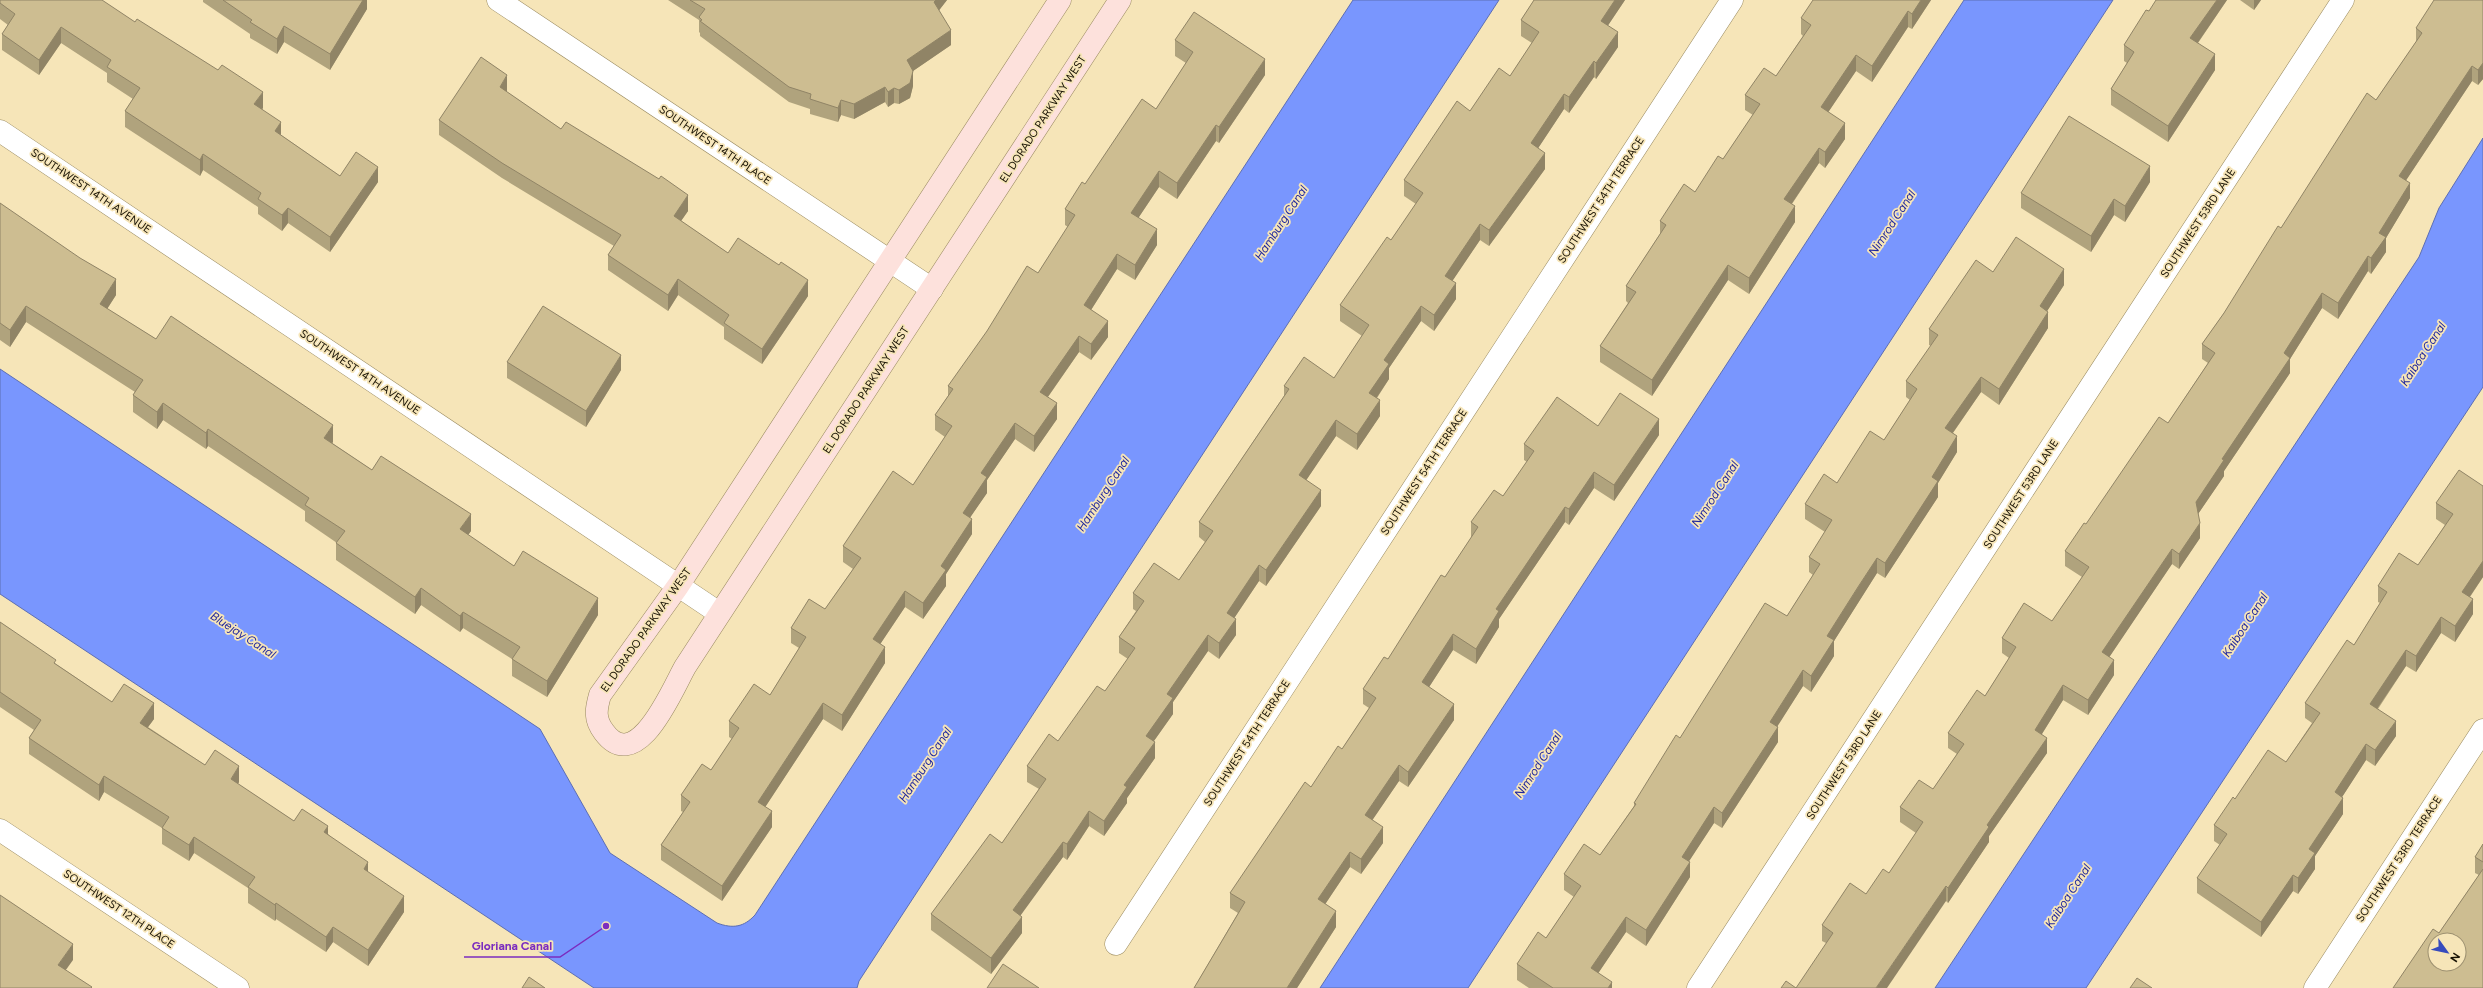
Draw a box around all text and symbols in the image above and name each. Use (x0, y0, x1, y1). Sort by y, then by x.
street label: EL DORADO PARKWAY WEST (997, 53, 1089, 185)
street label: SOUTHWEST 14TH PLACE (657, 103, 773, 187)
street label: SOUTHWEST 54TH TERRACE (1555, 134, 1647, 266)
street label: SOUTHWEST 14TH AVENUE (28, 146, 154, 236)
street label: SOUTHWEST 53RD LANE (2158, 166, 2238, 280)
water label: Hamburg Canal (1252, 183, 1311, 263)
water label: Nimrod Canal (1866, 187, 1919, 258)
water label: Kaiboa Canal (2397, 319, 2449, 389)
street label: EL DORADO PARKWAY WEST (820, 324, 912, 456)
street label: SOUTHWEST 14TH AVENUE (297, 327, 423, 417)
street label: SOUTHWEST 54TH TERRACE (1378, 406, 1470, 538)
street label: SOUTHWEST 53RD LANE (1981, 437, 2061, 551)
water label: Hamburg Canal (1074, 454, 1133, 534)
water label: Nimrod Canal (1689, 458, 1742, 529)
street label: EL DORADO PARKWAY WEST (598, 565, 694, 695)
water label: Kaiboa Canal (2219, 590, 2271, 660)
water label: Bluejay Canal (208, 609, 278, 661)
street label: SOUTHWEST 54TH TERRACE (1201, 677, 1293, 809)
street label: SOUTHWEST 53RD LANE (1804, 708, 1884, 822)
water label: Hamburg Canal (896, 725, 955, 805)
water label: Nimrod Canal (1512, 729, 1565, 800)
street label: SOUTHWEST 53RD TERRACE (2353, 794, 2445, 924)
water label: Kaiboa Canal (2042, 861, 2094, 931)
street label: SOUTHWEST 12TH PLACE (61, 867, 177, 951)
north arrow (2427, 932, 2467, 972)
callout: Gloriana Canal (464, 933, 560, 957)
text: Gloriana Canal (472, 939, 552, 953)
text: N (2447, 950, 2463, 964)

